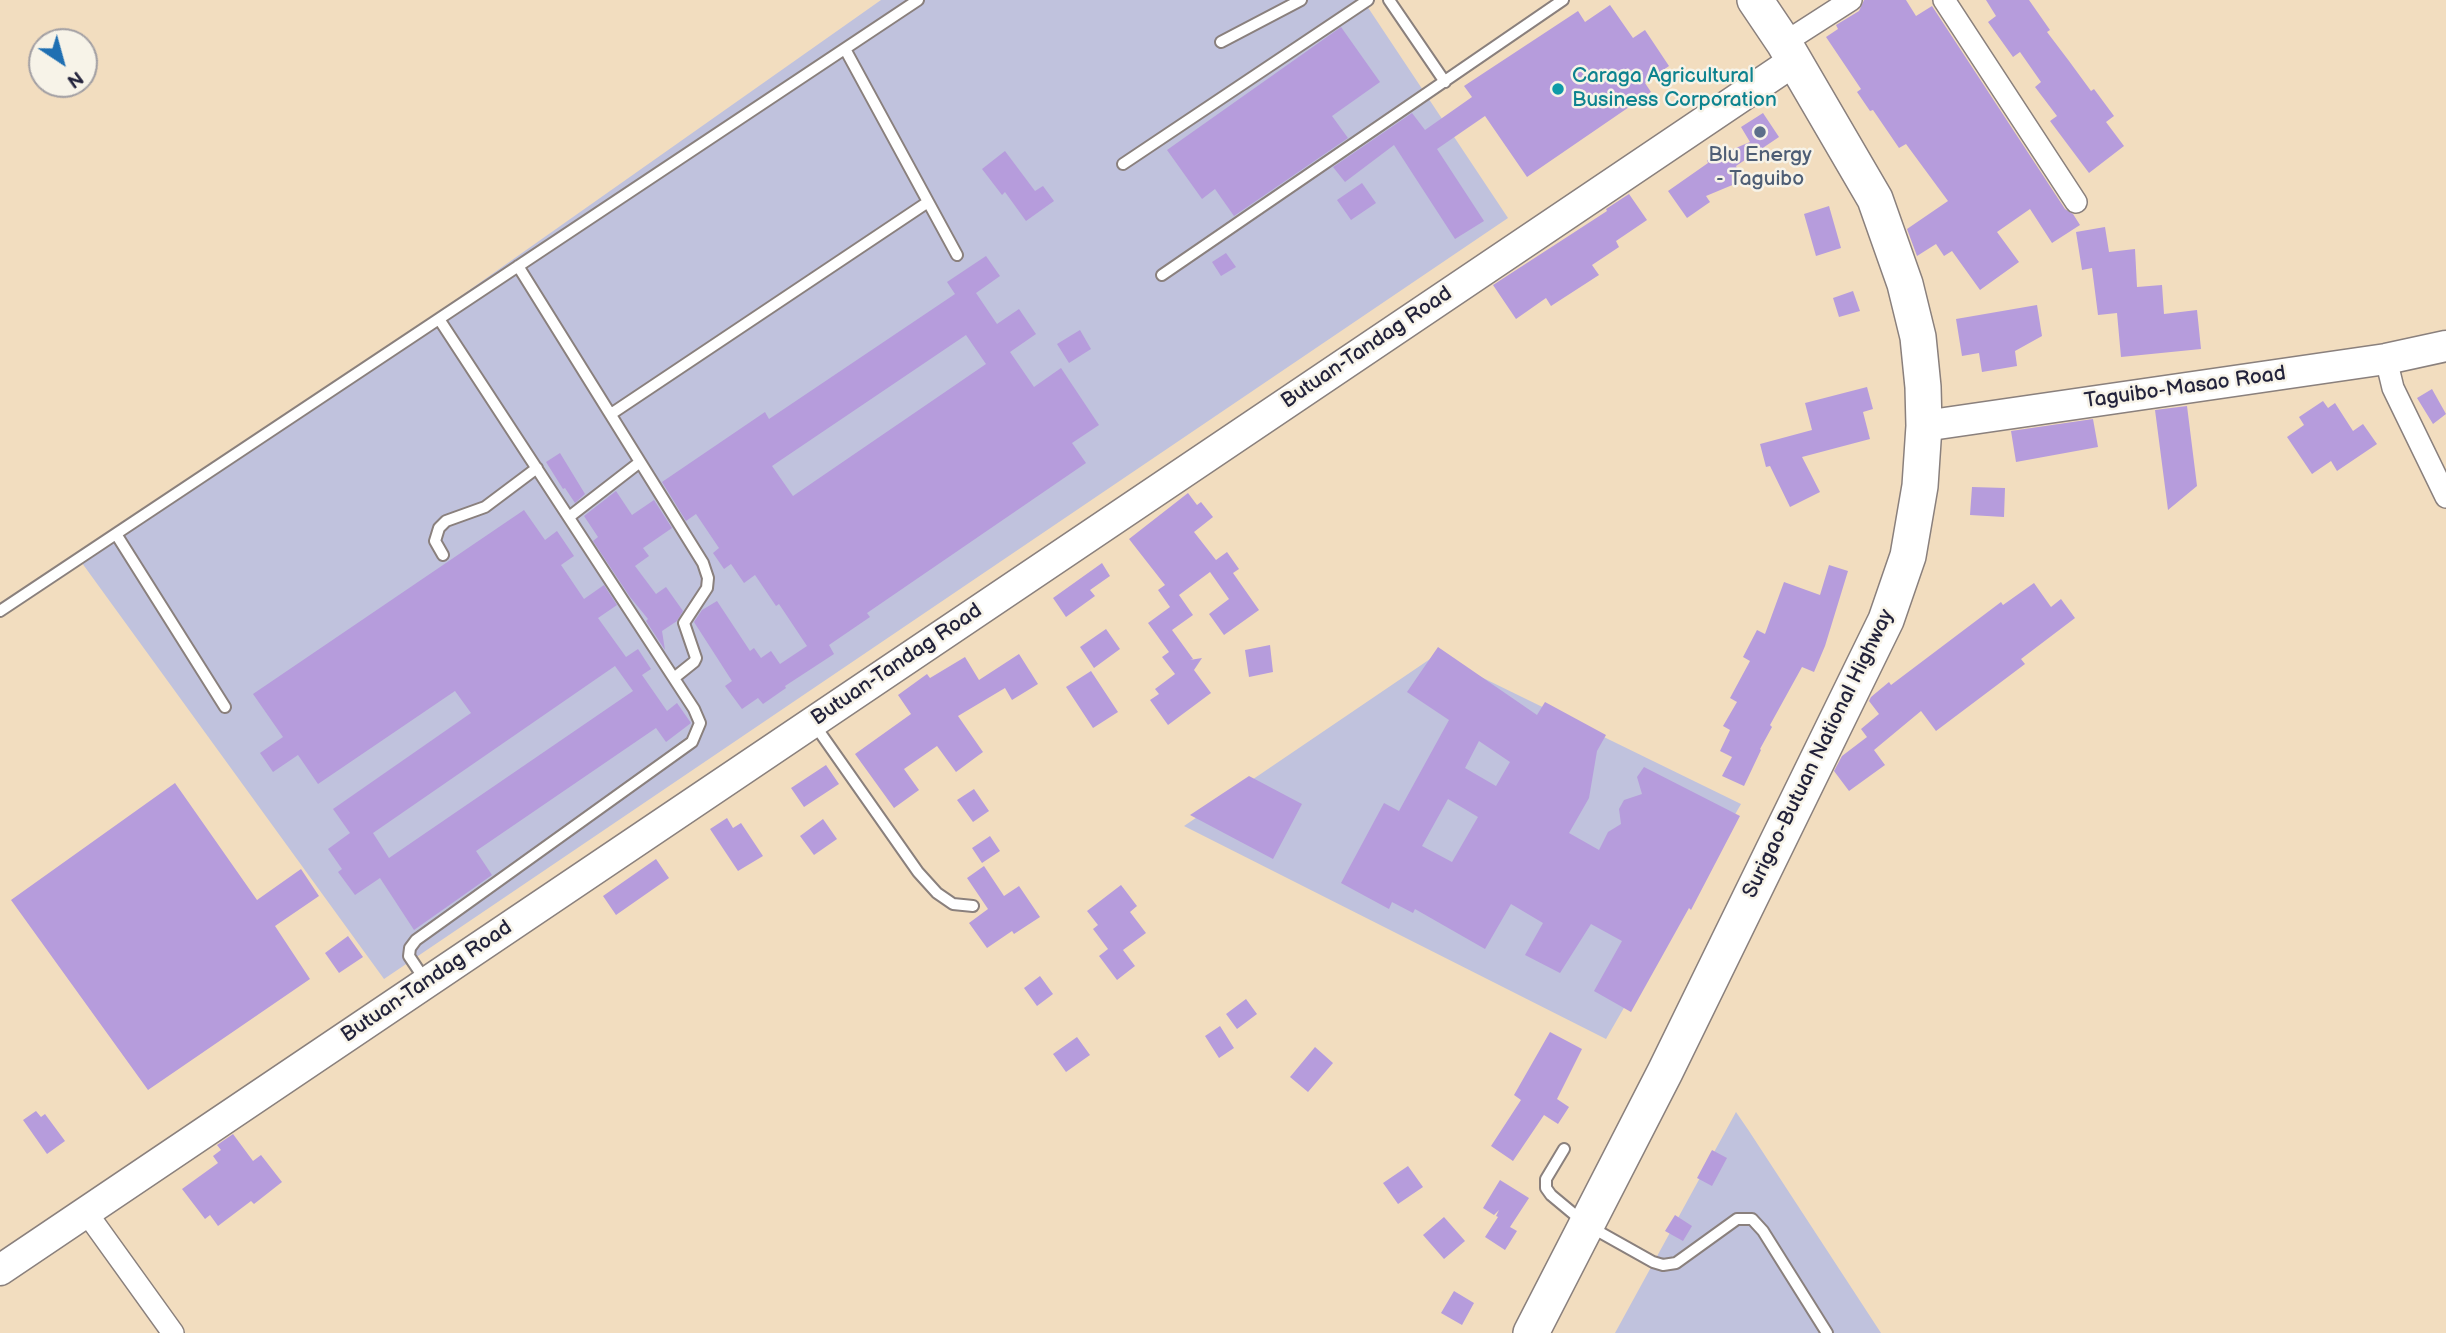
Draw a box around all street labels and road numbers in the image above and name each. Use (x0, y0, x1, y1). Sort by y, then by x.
street label: Butuan-Tandag Road (1277, 281, 1457, 415)
street label: Taguibo-Masao Road (2083, 361, 2287, 415)
street label: Butuan-Tandag Road (807, 598, 987, 732)
street label: Surigao-Butuan National Highway (1738, 605, 1900, 903)
street label: Butuan-Tandag Road (337, 915, 517, 1049)

